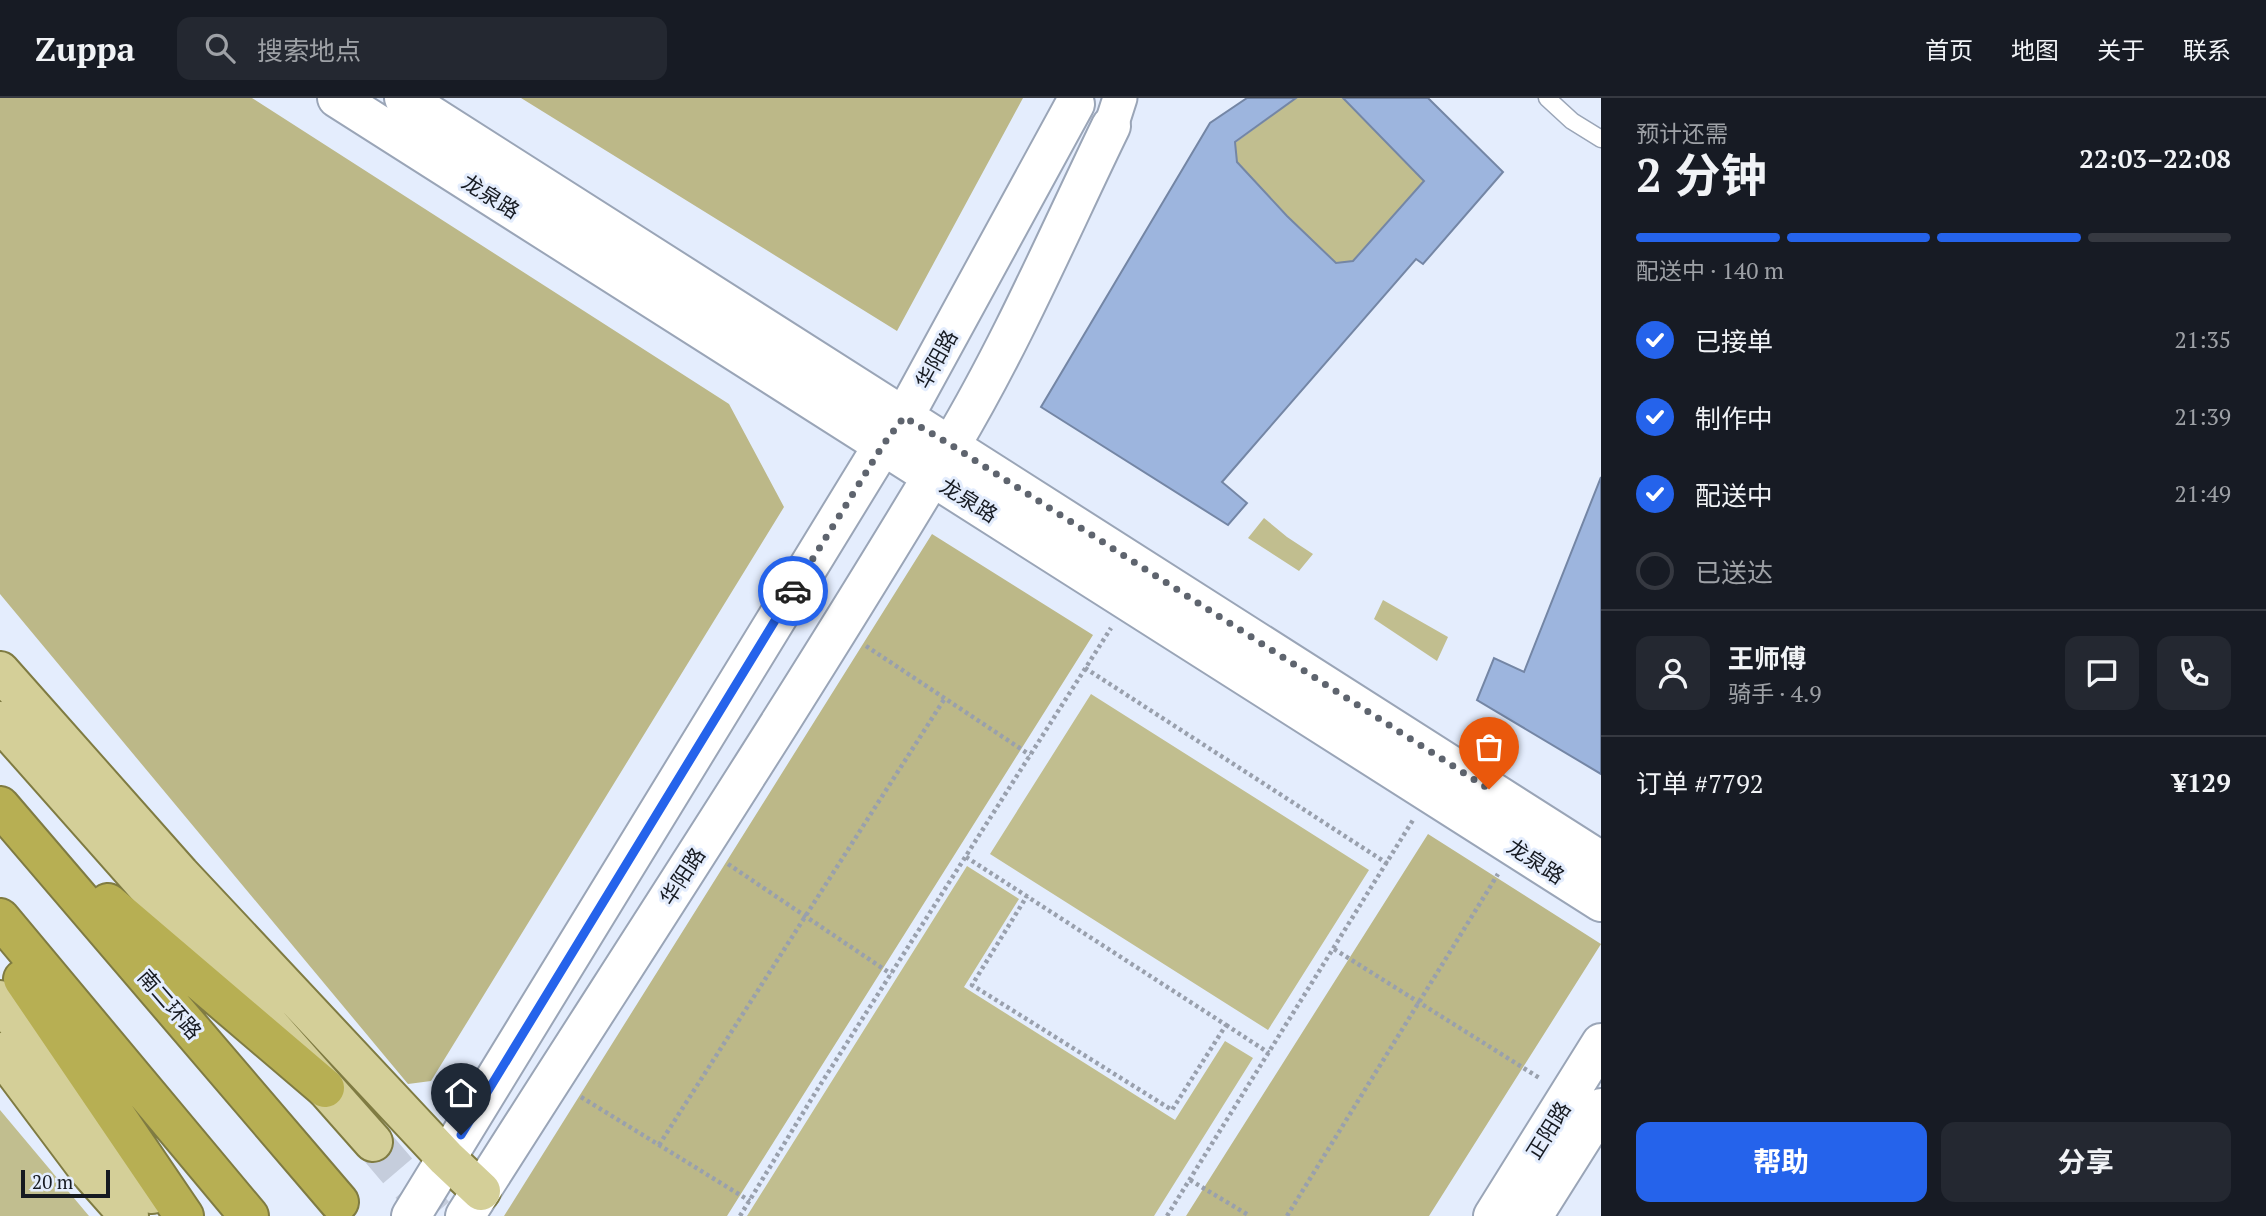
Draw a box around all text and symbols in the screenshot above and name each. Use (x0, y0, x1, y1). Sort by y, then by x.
search box (177, 17, 667, 80)
text: Zuppa (35, 27, 135, 70)
icon: search (201, 29, 239, 67)
text: 搜索地点 (257, 33, 361, 67)
text: 首页 (1925, 34, 1973, 66)
text: 地图 (2011, 34, 2059, 66)
text: 关于 (2097, 34, 2145, 66)
text: 联系 (2183, 34, 2231, 66)
text: 预计还需 (1636, 118, 1728, 149)
text: 22:03–22:08 (2079, 141, 2231, 175)
text: 2 分钟 (1636, 144, 1766, 205)
street label: 龙泉路 (457, 167, 525, 225)
text: 配送中 · 140 m (1636, 255, 1784, 286)
icon: check (1636, 321, 1674, 359)
text: 已接单 (1695, 324, 1773, 358)
text: 21:35 (2174, 324, 2231, 355)
street label: 华阳路 (908, 325, 964, 393)
icon: check (1636, 398, 1674, 436)
text: 制作中 (1695, 401, 1773, 435)
text: 21:39 (2174, 401, 2231, 432)
street label: 龙泉路 (935, 471, 1003, 529)
icon: check (1636, 475, 1674, 513)
text: 配送中 (1695, 478, 1773, 512)
text: 21:49 (2174, 478, 2231, 509)
text: 已送达 (1695, 555, 1773, 589)
courier (758, 556, 828, 626)
icon: car (774, 572, 812, 610)
button: person (1636, 636, 1710, 710)
button: chat (2065, 636, 2139, 710)
button: phone (2157, 636, 2231, 710)
text: 王师傅 (1728, 641, 1806, 675)
text: 骑手 · 4.9 (1728, 678, 1822, 709)
pin (1459, 717, 1519, 789)
icon: bag (1470, 728, 1508, 766)
text: ¥129 (2172, 765, 2231, 799)
text: 订单 #7792 (1636, 766, 1764, 800)
street label: 龙泉路 (1502, 832, 1570, 890)
street label: 华阳路 (653, 842, 711, 910)
street label: 南二环路 (132, 963, 208, 1045)
pin (431, 1063, 491, 1135)
icon: home (442, 1074, 480, 1112)
street label: 正阳路 (1519, 1096, 1577, 1164)
button: 帮助 (1636, 1122, 1927, 1202)
button: 分享 (1941, 1122, 2231, 1202)
scale bar (21, 1167, 110, 1199)
text: 20 m (32, 1169, 73, 1194)

